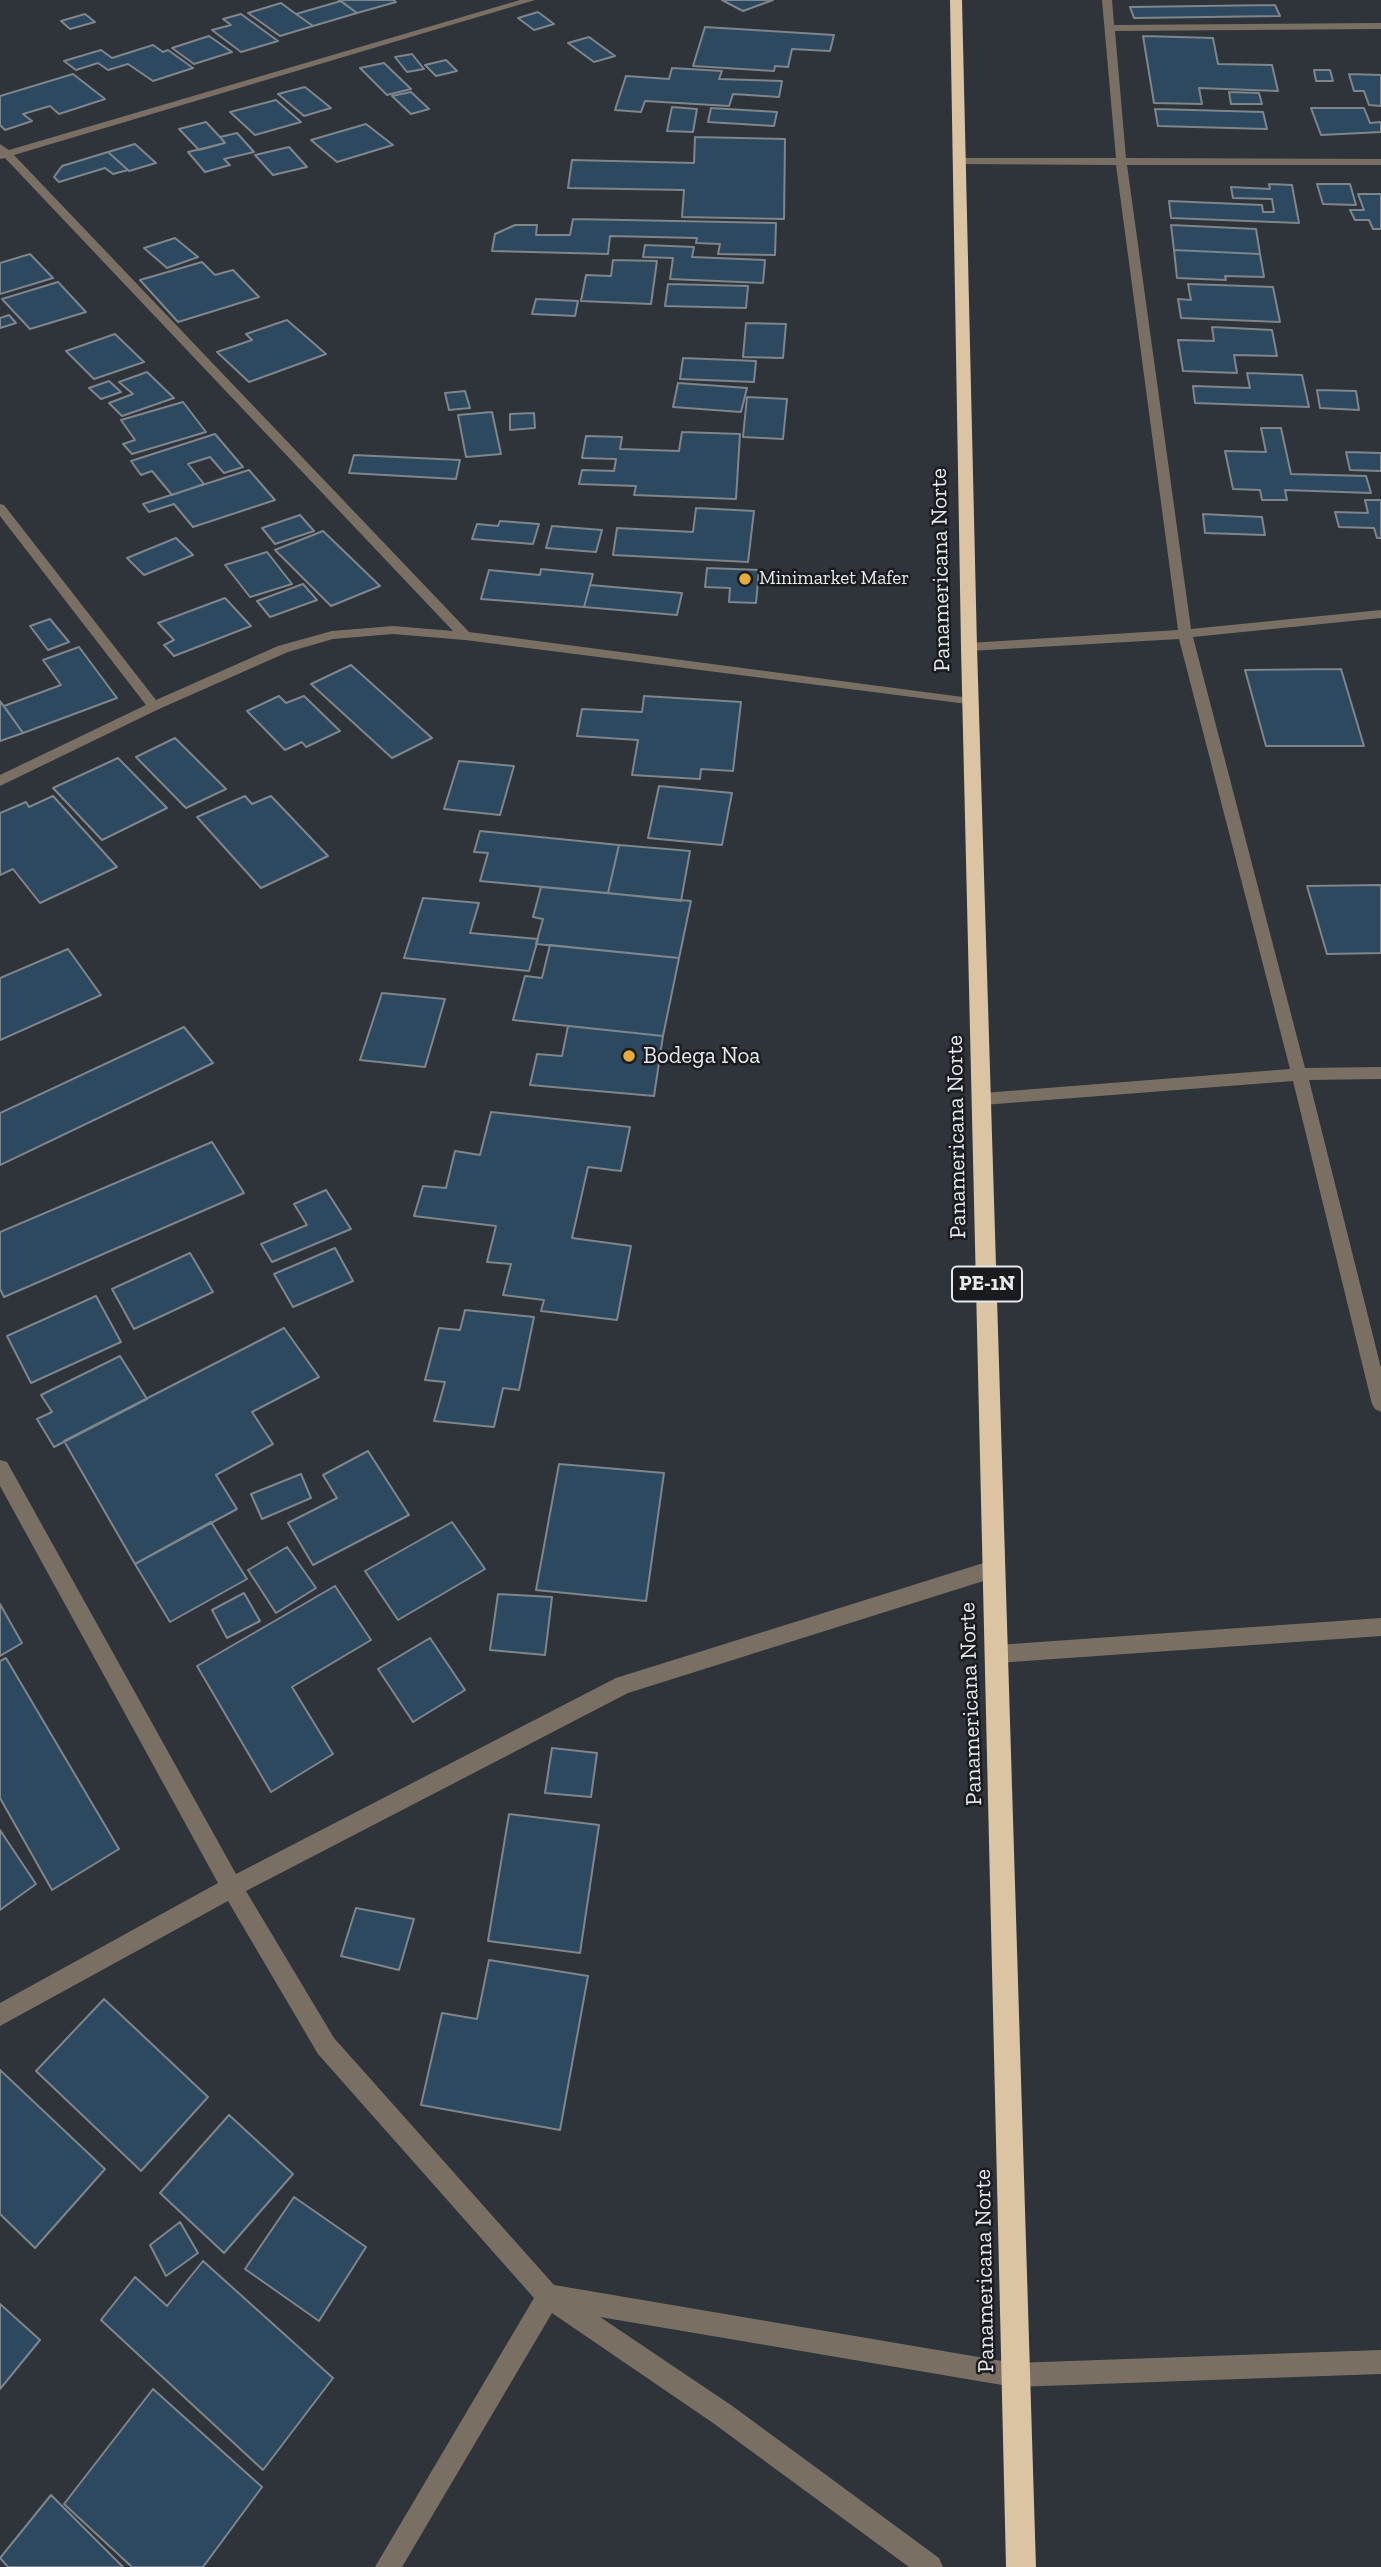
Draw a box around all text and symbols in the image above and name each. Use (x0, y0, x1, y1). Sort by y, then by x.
street label: Panamericana Norte (925, 468, 957, 672)
place label: Minimarket Mafer (759, 568, 909, 590)
marker: Minimarket Mafer (737, 571, 753, 587)
street label: Panamericana Norte (941, 1035, 973, 1239)
place label: Bodega Noa (643, 1042, 760, 1070)
marker: Bodega Noa (621, 1048, 637, 1064)
road number: PE-1N (952, 1266, 1022, 1302)
street label: Panamericana Norte (954, 1602, 988, 1806)
street label: Panamericana Norte (969, 2169, 1001, 2373)

